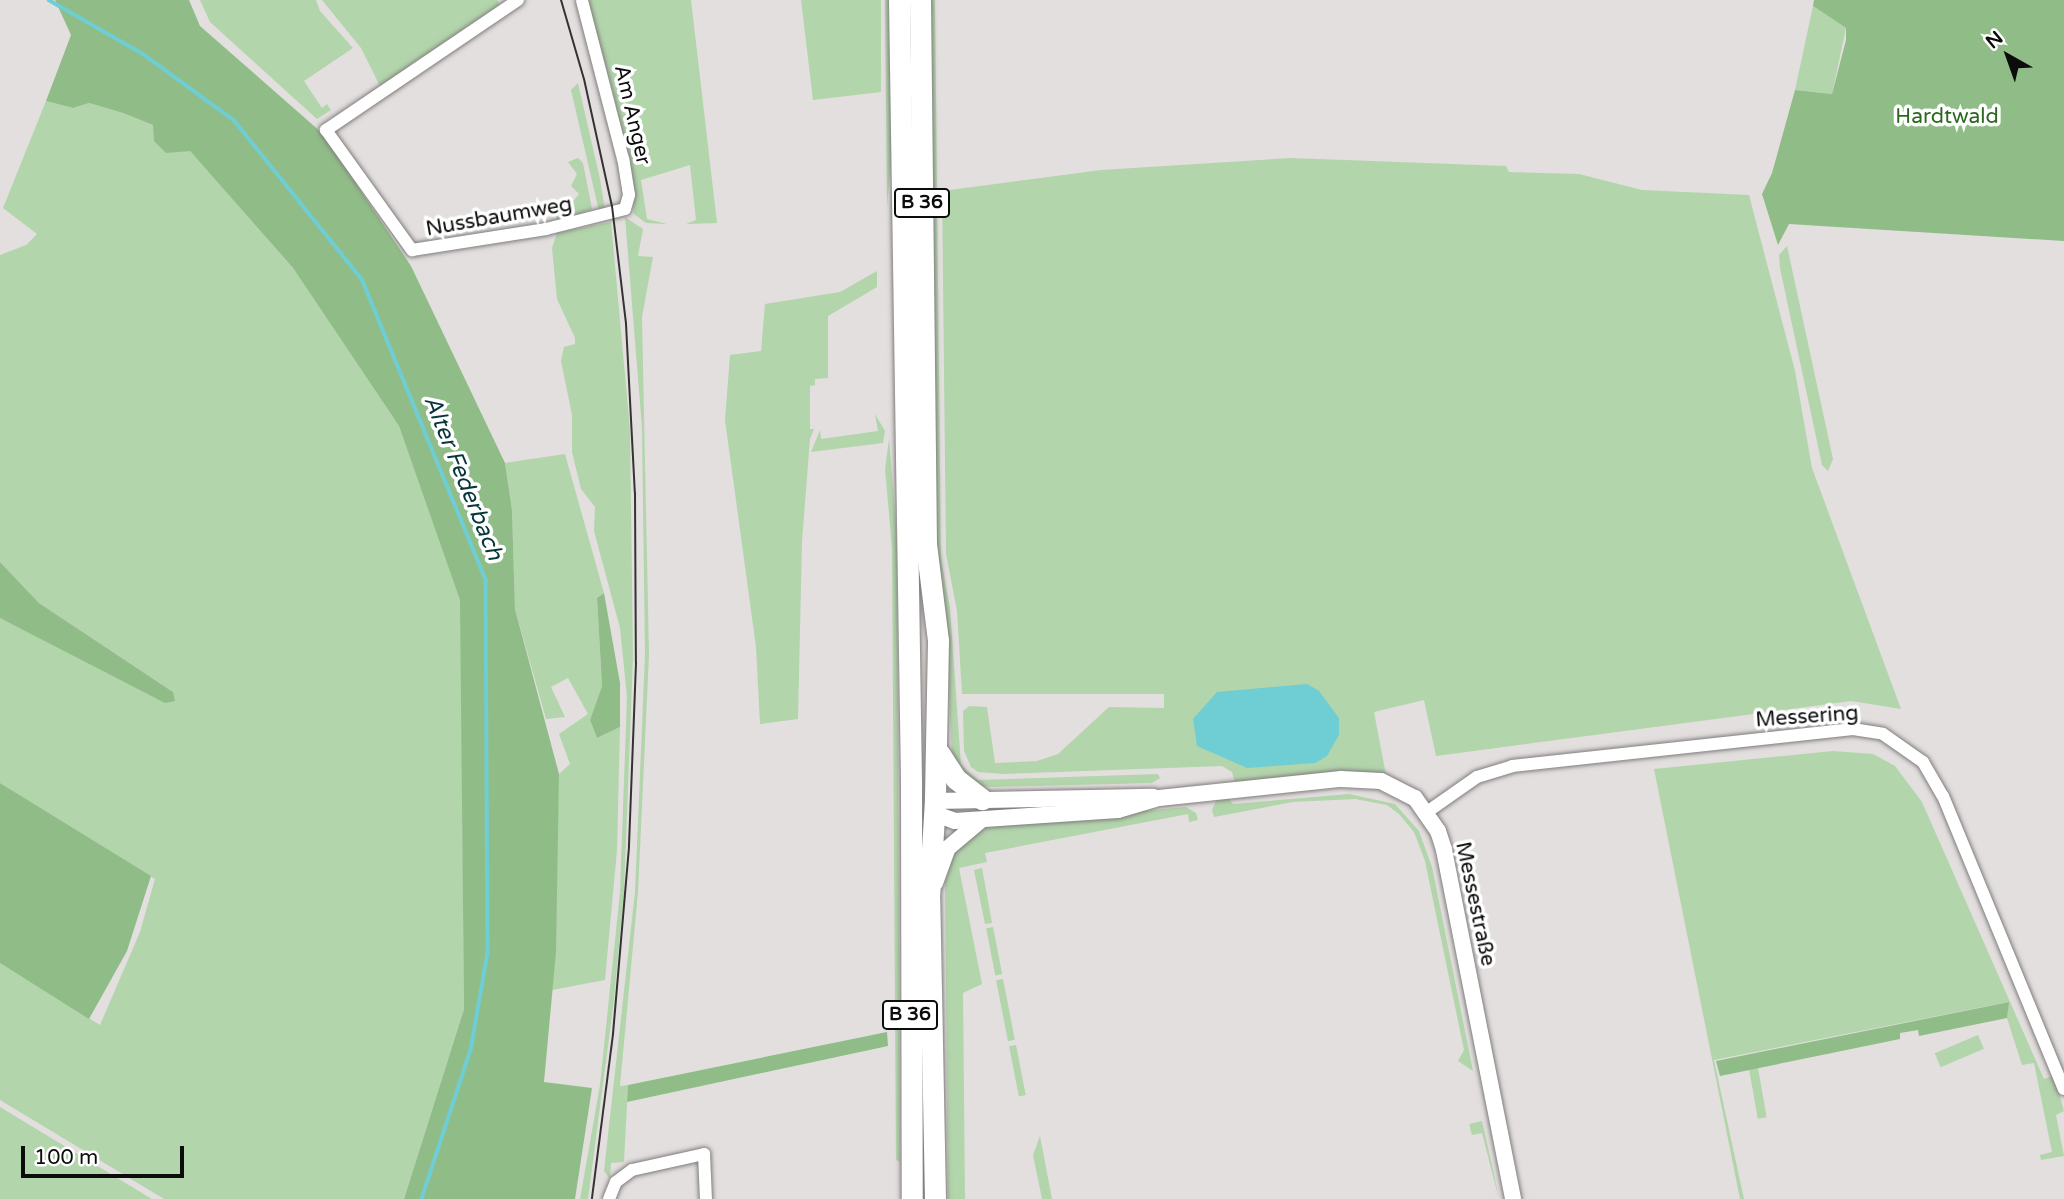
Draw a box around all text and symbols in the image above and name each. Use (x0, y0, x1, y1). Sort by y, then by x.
north arrow (1973, 21, 2043, 91)
text: N (1982, 27, 2007, 53)
street label: Am Anger (608, 63, 656, 167)
park label: Hardtwald (1895, 104, 1999, 130)
road number: B 36 (894, 188, 950, 218)
street label: Nussbaumweg (424, 192, 574, 242)
water label: Alter Federbach (417, 392, 509, 564)
street label: Messering (1755, 701, 1859, 733)
street label: Messestraße (1450, 840, 1500, 968)
road number: B 36 (882, 1000, 938, 1030)
scale bar (24, 1132, 187, 1176)
text: 100 m (34, 1145, 98, 1170)

